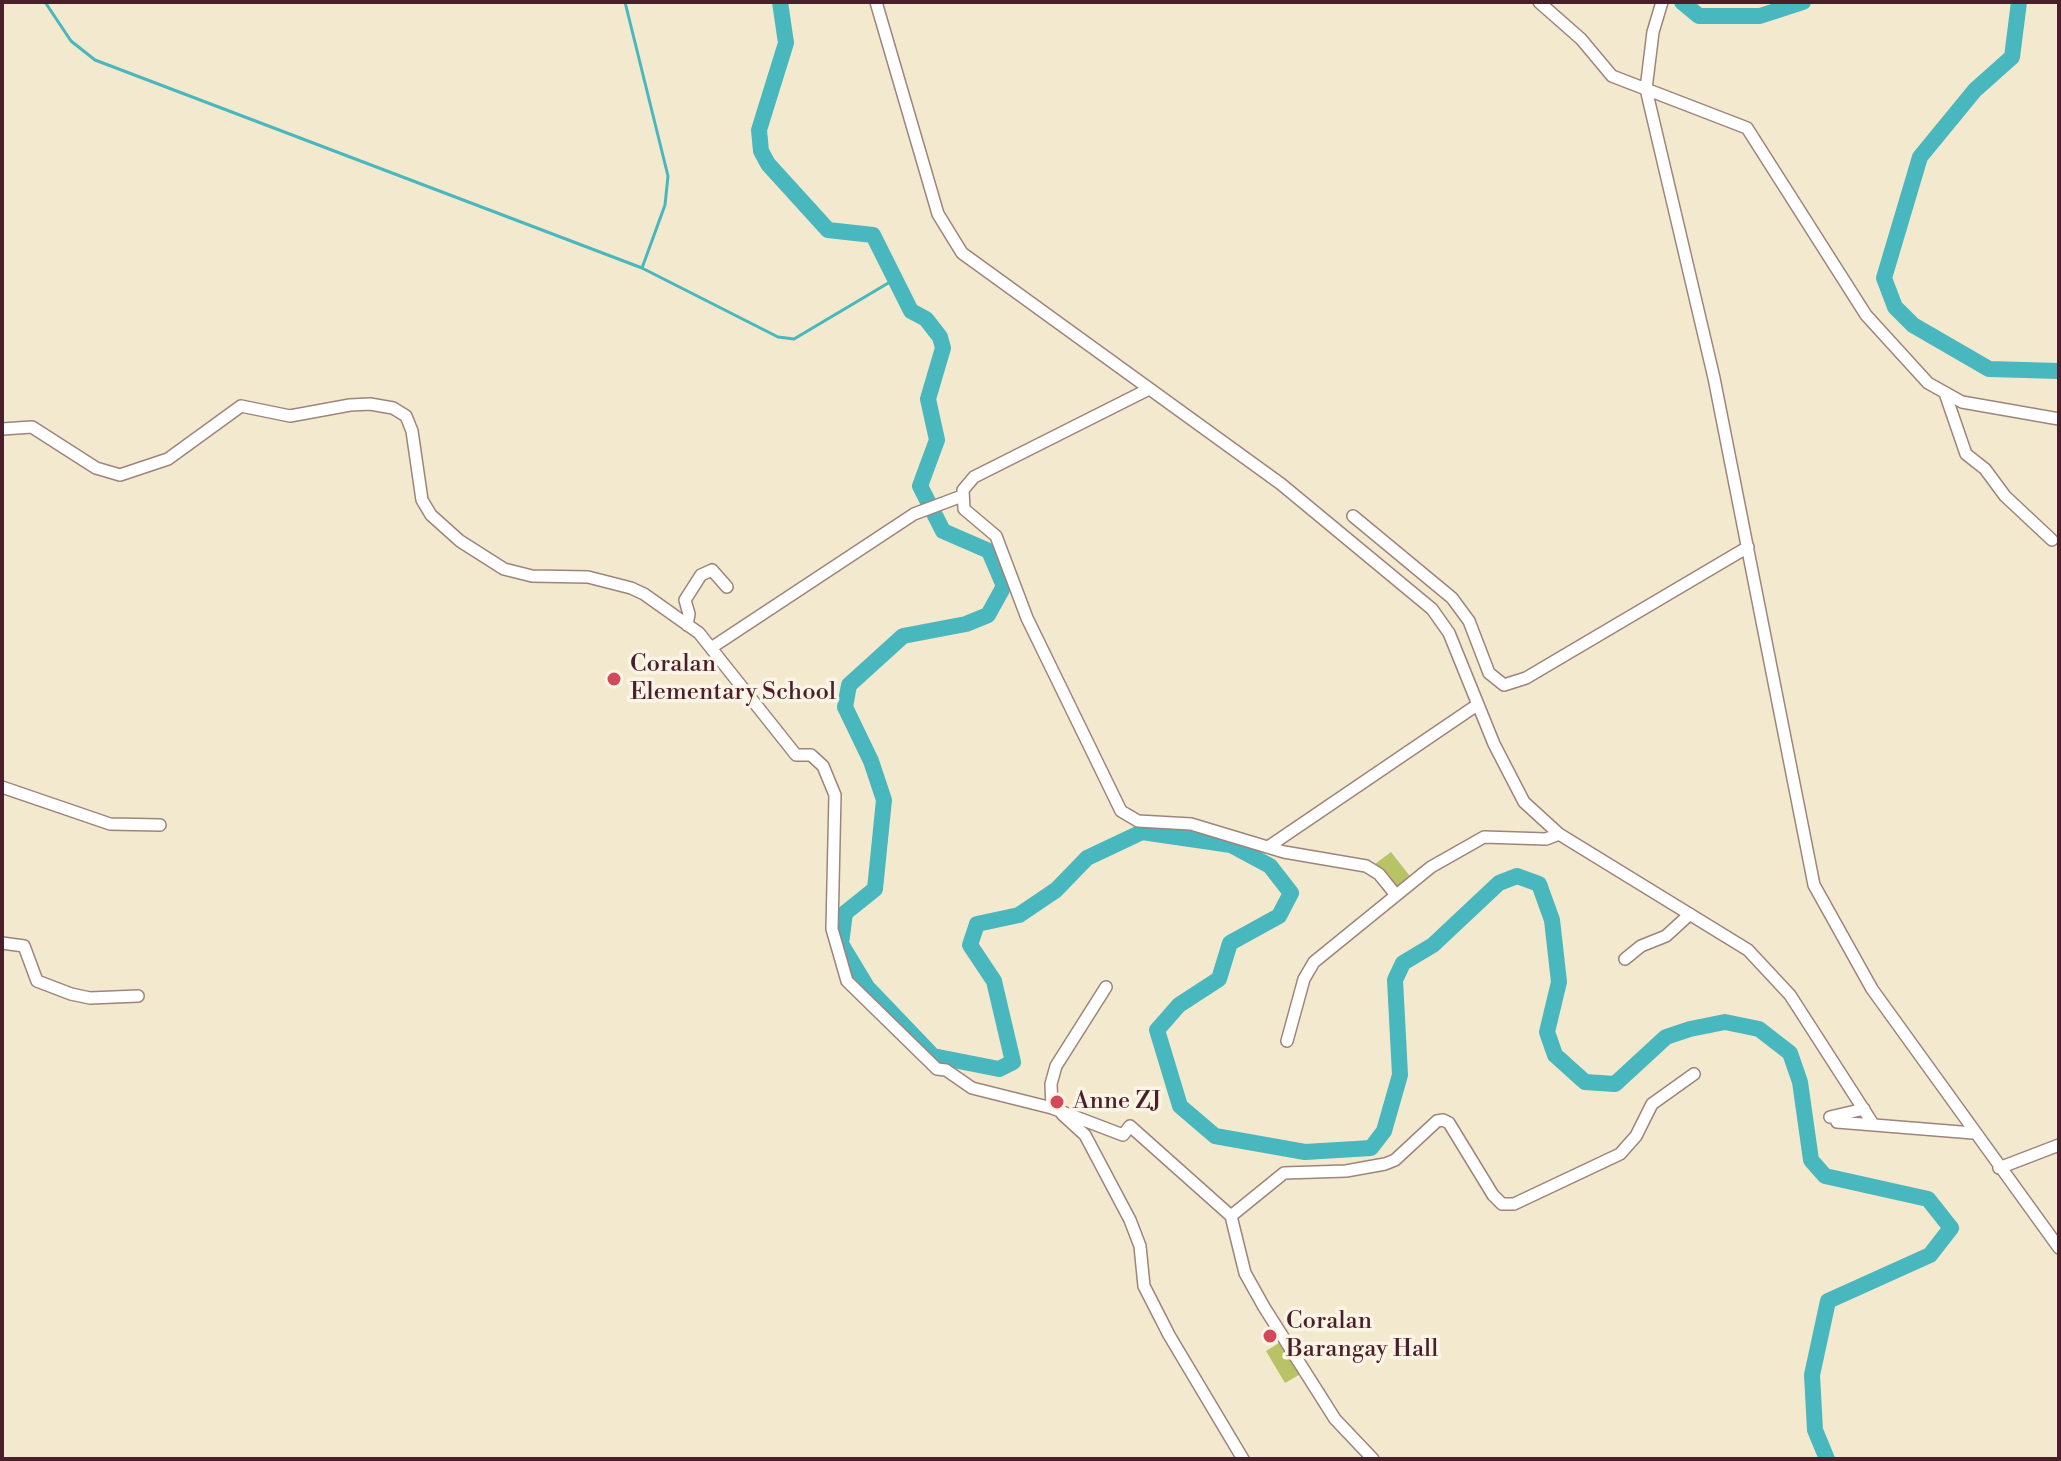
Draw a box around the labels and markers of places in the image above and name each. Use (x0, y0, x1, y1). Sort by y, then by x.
place label: Coralan Elementary School (630, 651, 836, 707)
marker: Coralan Elementary School (605, 670, 623, 688)
place label: Anne ZJ (1073, 1088, 1162, 1116)
marker: Anne ZJ (1048, 1093, 1066, 1111)
place label: Coralan Barangay Hall (1286, 1308, 1438, 1364)
marker: Coralan Barangay Hall (1261, 1327, 1279, 1345)

